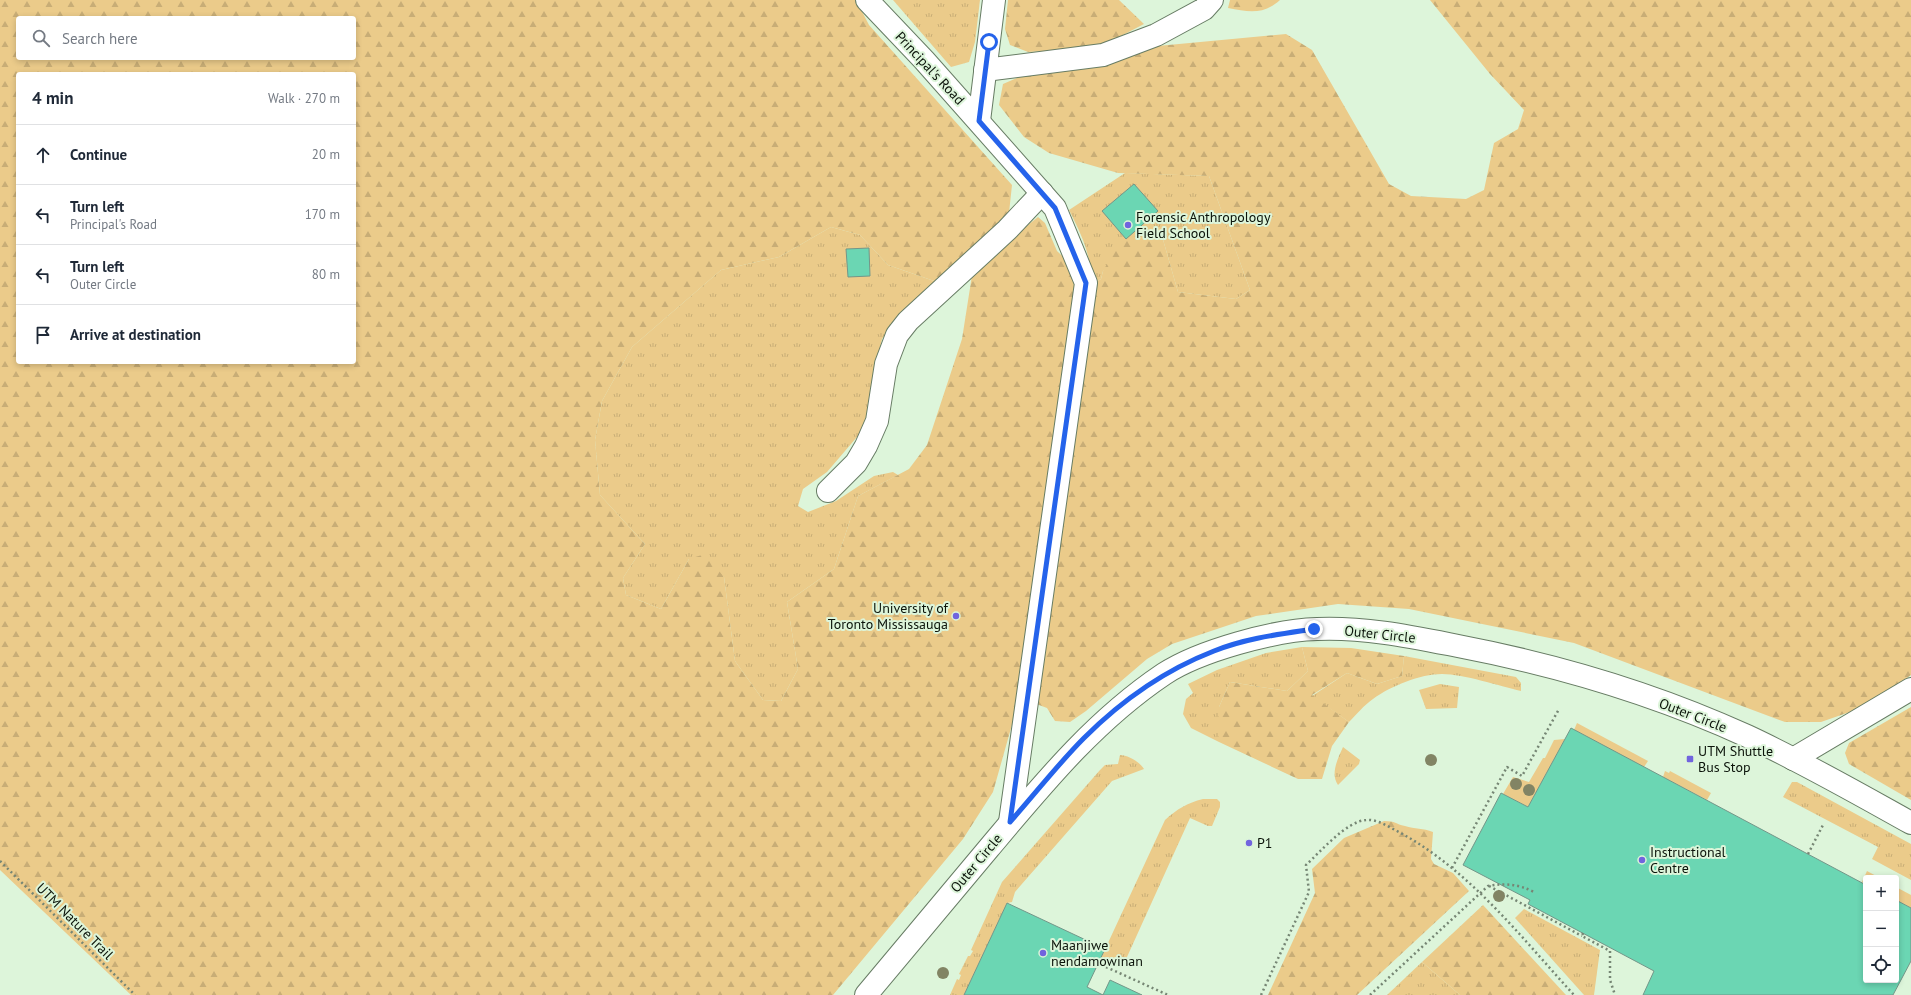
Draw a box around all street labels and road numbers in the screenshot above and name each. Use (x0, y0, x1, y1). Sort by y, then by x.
street label: Principal's Road (891, 28, 969, 108)
street label: Outer Circle (1344, 621, 1416, 647)
street label: Outer Circle (1656, 694, 1730, 736)
street label: Outer Circle (946, 830, 1006, 896)
street label: UTM Nature Trail (33, 879, 117, 963)

